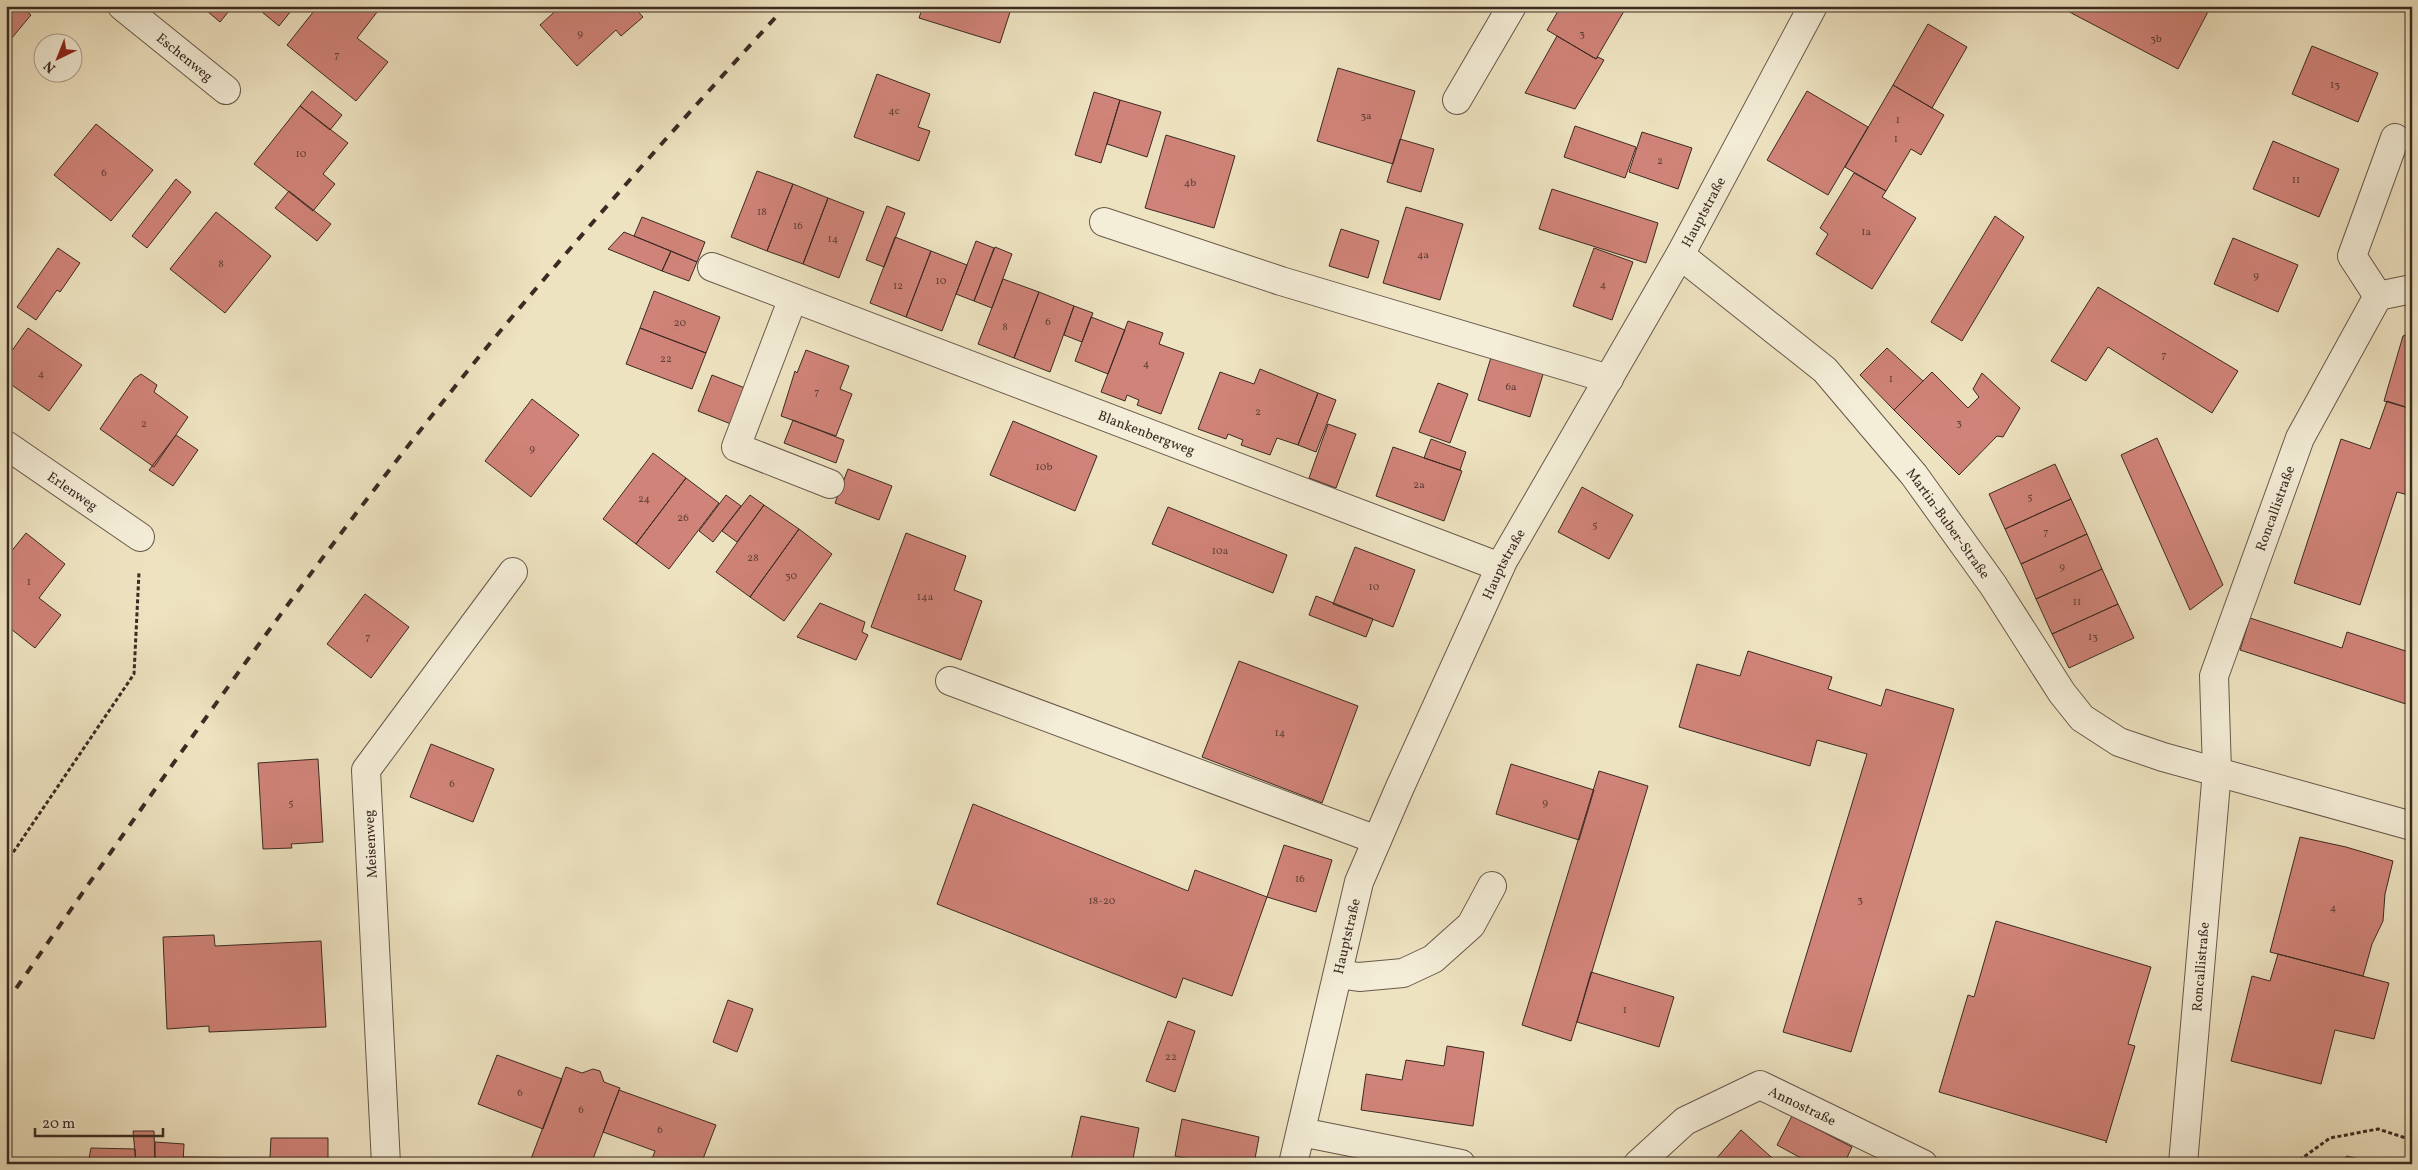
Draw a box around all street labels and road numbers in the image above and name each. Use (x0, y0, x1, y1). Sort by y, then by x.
street label: Eschenweg (152, 29, 216, 87)
street label: Hauptstraße (1678, 174, 1731, 251)
street label: Blankenbergweg (1095, 407, 1197, 461)
street label: Roncallistraße (2252, 463, 2300, 554)
street label: Martin-Buber-Straße (1901, 465, 1994, 584)
street label: Erlenweg (43, 468, 101, 516)
street label: Hauptstraße (1479, 525, 1531, 603)
street label: Meisenweg (360, 809, 383, 879)
street label: Hauptstraße (1330, 896, 1366, 976)
street label: Roncallistraße (2188, 921, 2215, 1012)
street label: Annostraße (1765, 1082, 1839, 1131)

